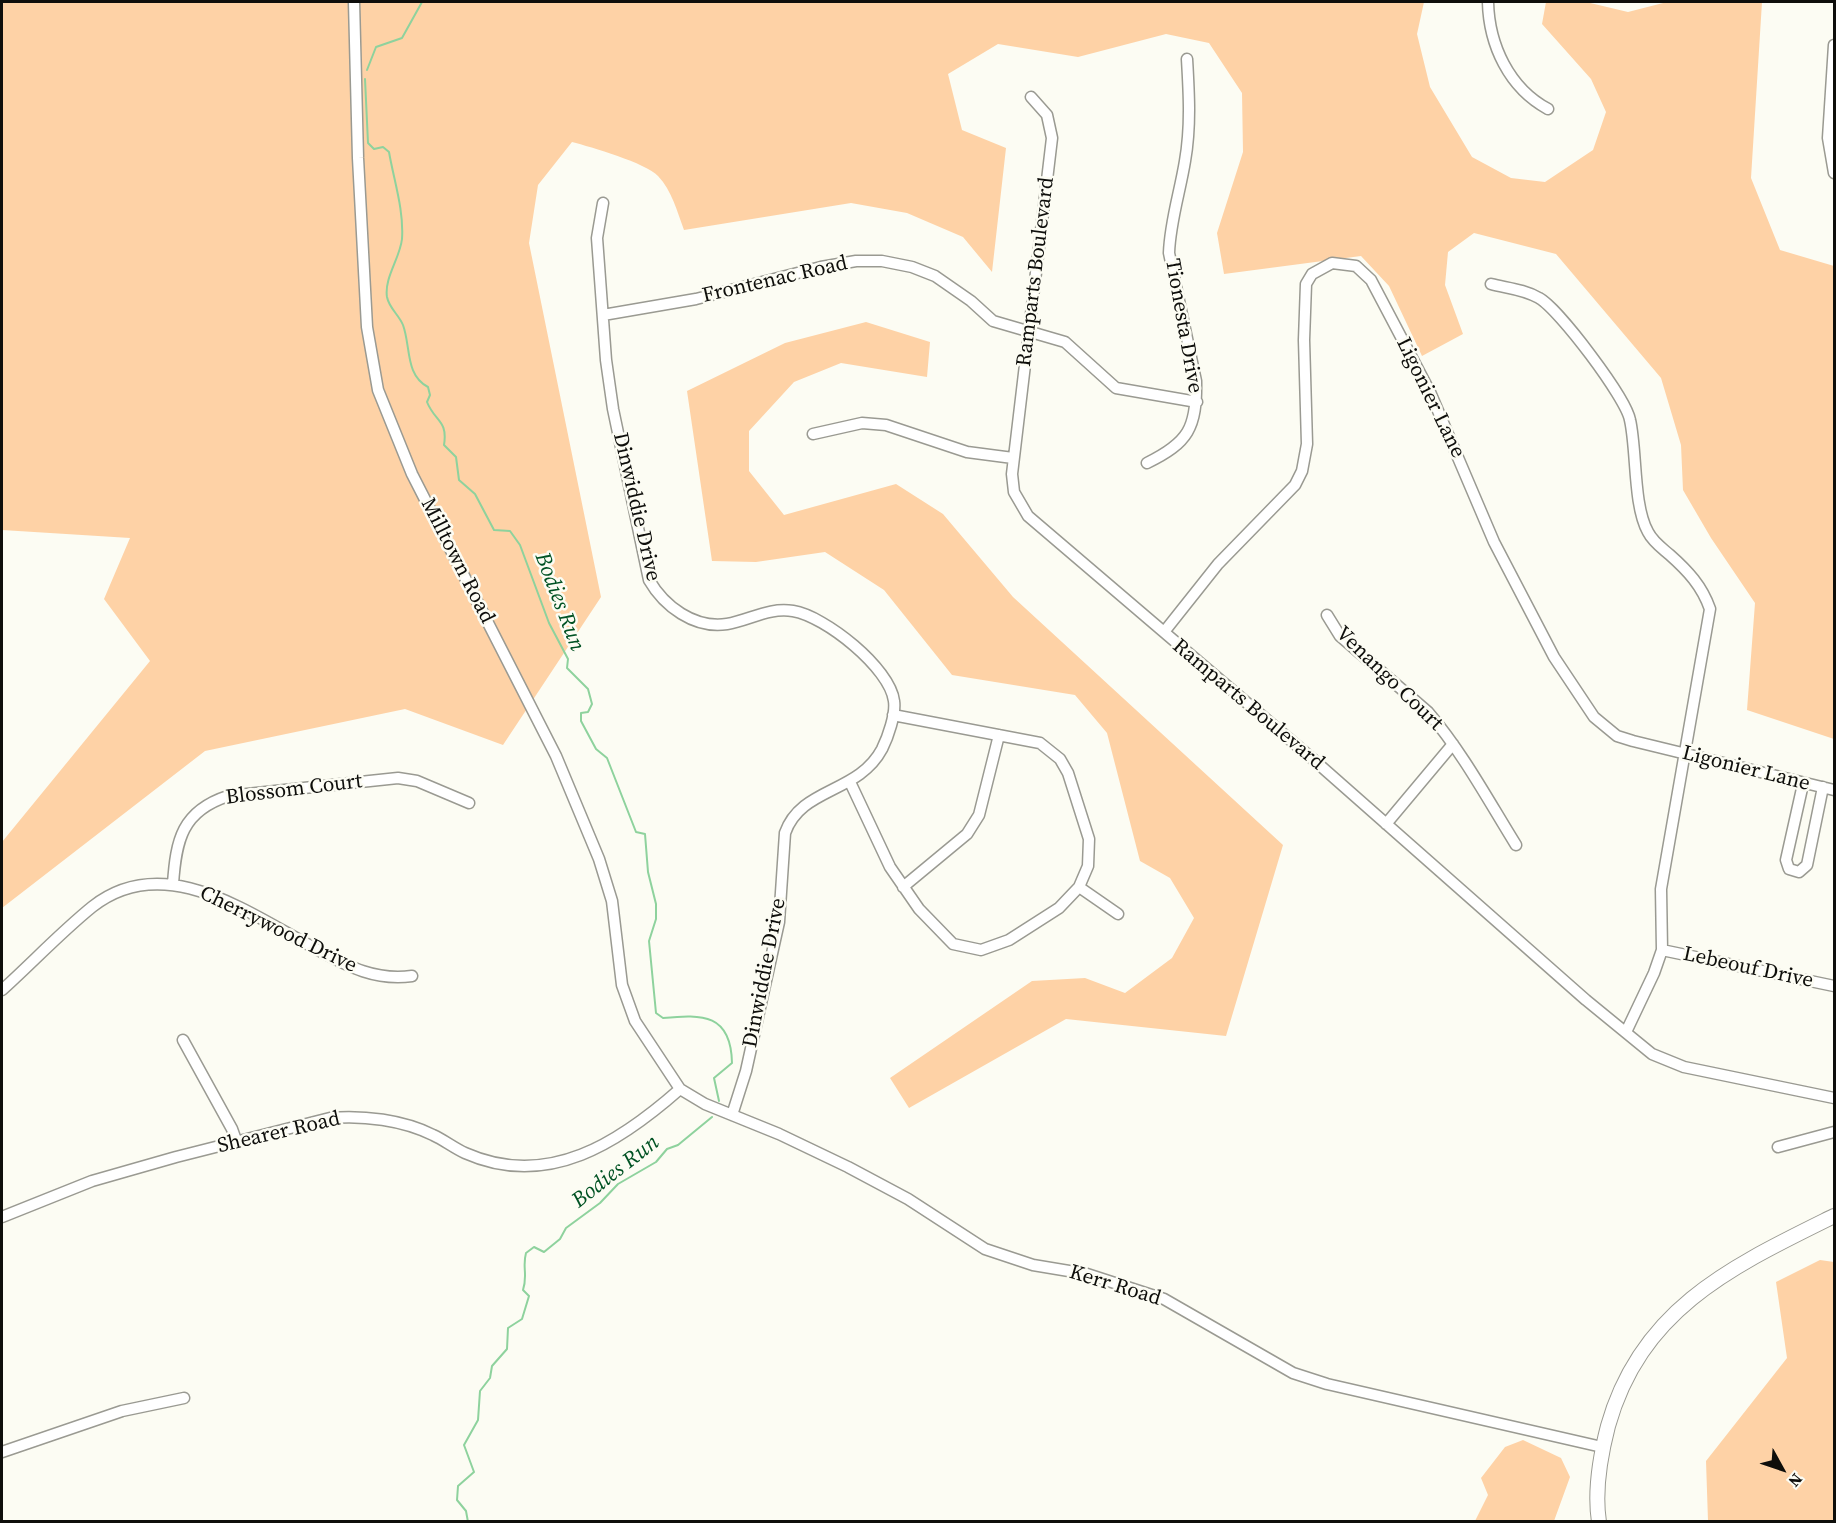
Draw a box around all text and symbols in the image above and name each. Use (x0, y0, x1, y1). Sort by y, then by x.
street label: Ramparts Boulevard (1012, 176, 1060, 368)
street label: Frontenac Road (700, 251, 850, 309)
street label: Tionesta Drive (1159, 257, 1207, 395)
street label: Ligonier Lane (1390, 334, 1470, 462)
street label: Dinwiddie Drive (607, 430, 665, 584)
street label: Milltown Road (415, 494, 499, 628)
water label: Bodies Run (528, 549, 590, 655)
street label: Venango Court (1330, 622, 1448, 736)
street label: Ramparts Boulevard (1167, 634, 1329, 776)
street label: Ligonier Lane (1679, 741, 1813, 797)
street label: Blossom Court (224, 769, 364, 811)
street label: Cherrywood Drive (195, 881, 361, 979)
street label: Dinwiddie Drive (738, 896, 792, 1050)
street label: Lebeouf Drive (1681, 942, 1815, 994)
street label: Shearer Road (215, 1107, 343, 1159)
water label: Bodies Run (567, 1130, 665, 1214)
street label: Kerr Road (1066, 1260, 1164, 1312)
north arrow (1752, 1439, 1812, 1499)
text: N (1784, 1469, 1808, 1492)

